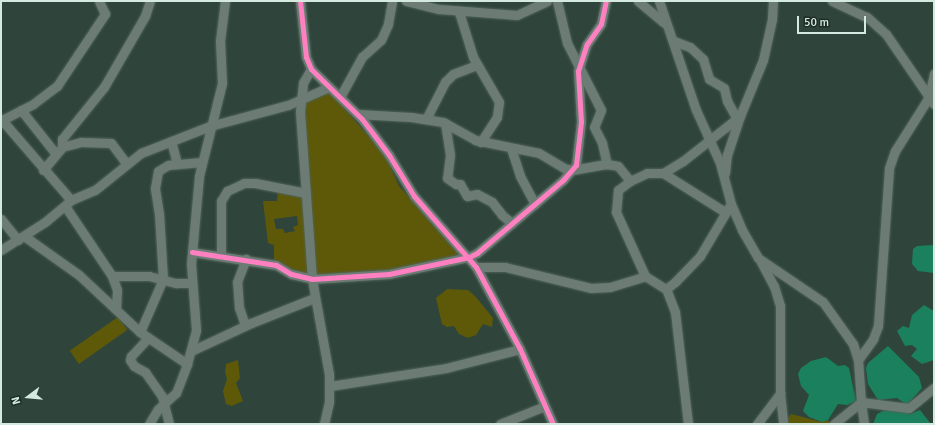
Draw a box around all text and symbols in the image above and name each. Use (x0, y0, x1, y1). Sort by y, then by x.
scale bar (799, 8, 868, 34)
text: 50 m (804, 15, 829, 30)
north arrow (8, 377, 48, 417)
text: N (9, 395, 23, 406)

